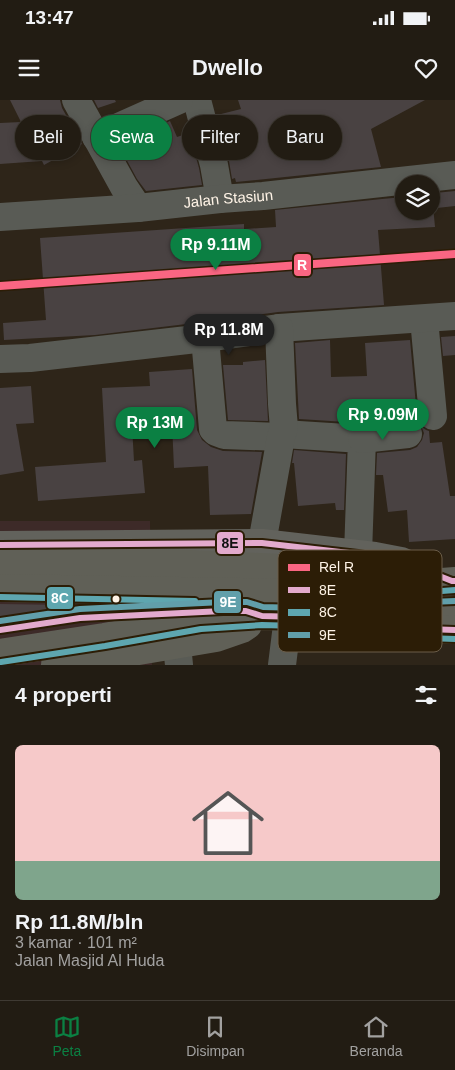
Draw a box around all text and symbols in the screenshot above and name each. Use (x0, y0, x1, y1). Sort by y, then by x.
text: 13:47 (25, 7, 74, 28)
icon: menu (15, 54, 43, 82)
icon: heart (412, 54, 440, 82)
text: Dwello (192, 55, 263, 80)
chip: Beli (15, 115, 81, 160)
chip: Sewa (91, 115, 172, 160)
chip: Filter (182, 115, 258, 160)
chip: Baru (268, 115, 342, 160)
map controls (395, 175, 440, 220)
button: layers (395, 175, 440, 220)
street label: Jalan Stasiun (182, 186, 274, 211)
pin: Rp 9.11M (164, 228, 268, 271)
text: Rp 9.11M (181, 236, 251, 253)
line badge: R (293, 253, 312, 277)
text: R (297, 257, 307, 273)
pin: Rp 11.8M (177, 314, 281, 356)
text: Rp 11.8M (194, 321, 264, 338)
pin: Rp 9.09M (331, 398, 435, 441)
pin: Rp 13M (114, 406, 196, 449)
text: Rp 9.09M (348, 406, 418, 423)
text: Rp 13M (127, 414, 183, 431)
line badge: 8E (216, 531, 244, 555)
text: 8E (221, 535, 239, 551)
legend (278, 550, 442, 652)
text: Rel R (319, 559, 354, 575)
text: 8E (319, 582, 336, 598)
line badge: 8C (46, 586, 74, 610)
text: 8C (51, 590, 69, 606)
line badge: 9E (213, 590, 242, 614)
unlabelled marker (111, 594, 121, 604)
text: 9E (219, 594, 237, 610)
text: 8C (319, 604, 337, 620)
text: 9E (319, 627, 336, 643)
icon: filters (412, 681, 440, 709)
text: 4 properti (15, 683, 112, 706)
icon: home (183, 778, 273, 868)
text: Rp 11.8M/bln (15, 910, 143, 933)
text: 3 kamar · 101 m² (15, 934, 137, 951)
text: Jalan Masjid Al Huda (15, 952, 164, 969)
tab: Peta (52, 1013, 81, 1059)
tab: Disimpan (186, 1013, 245, 1059)
tab: Beranda (350, 1013, 402, 1059)

